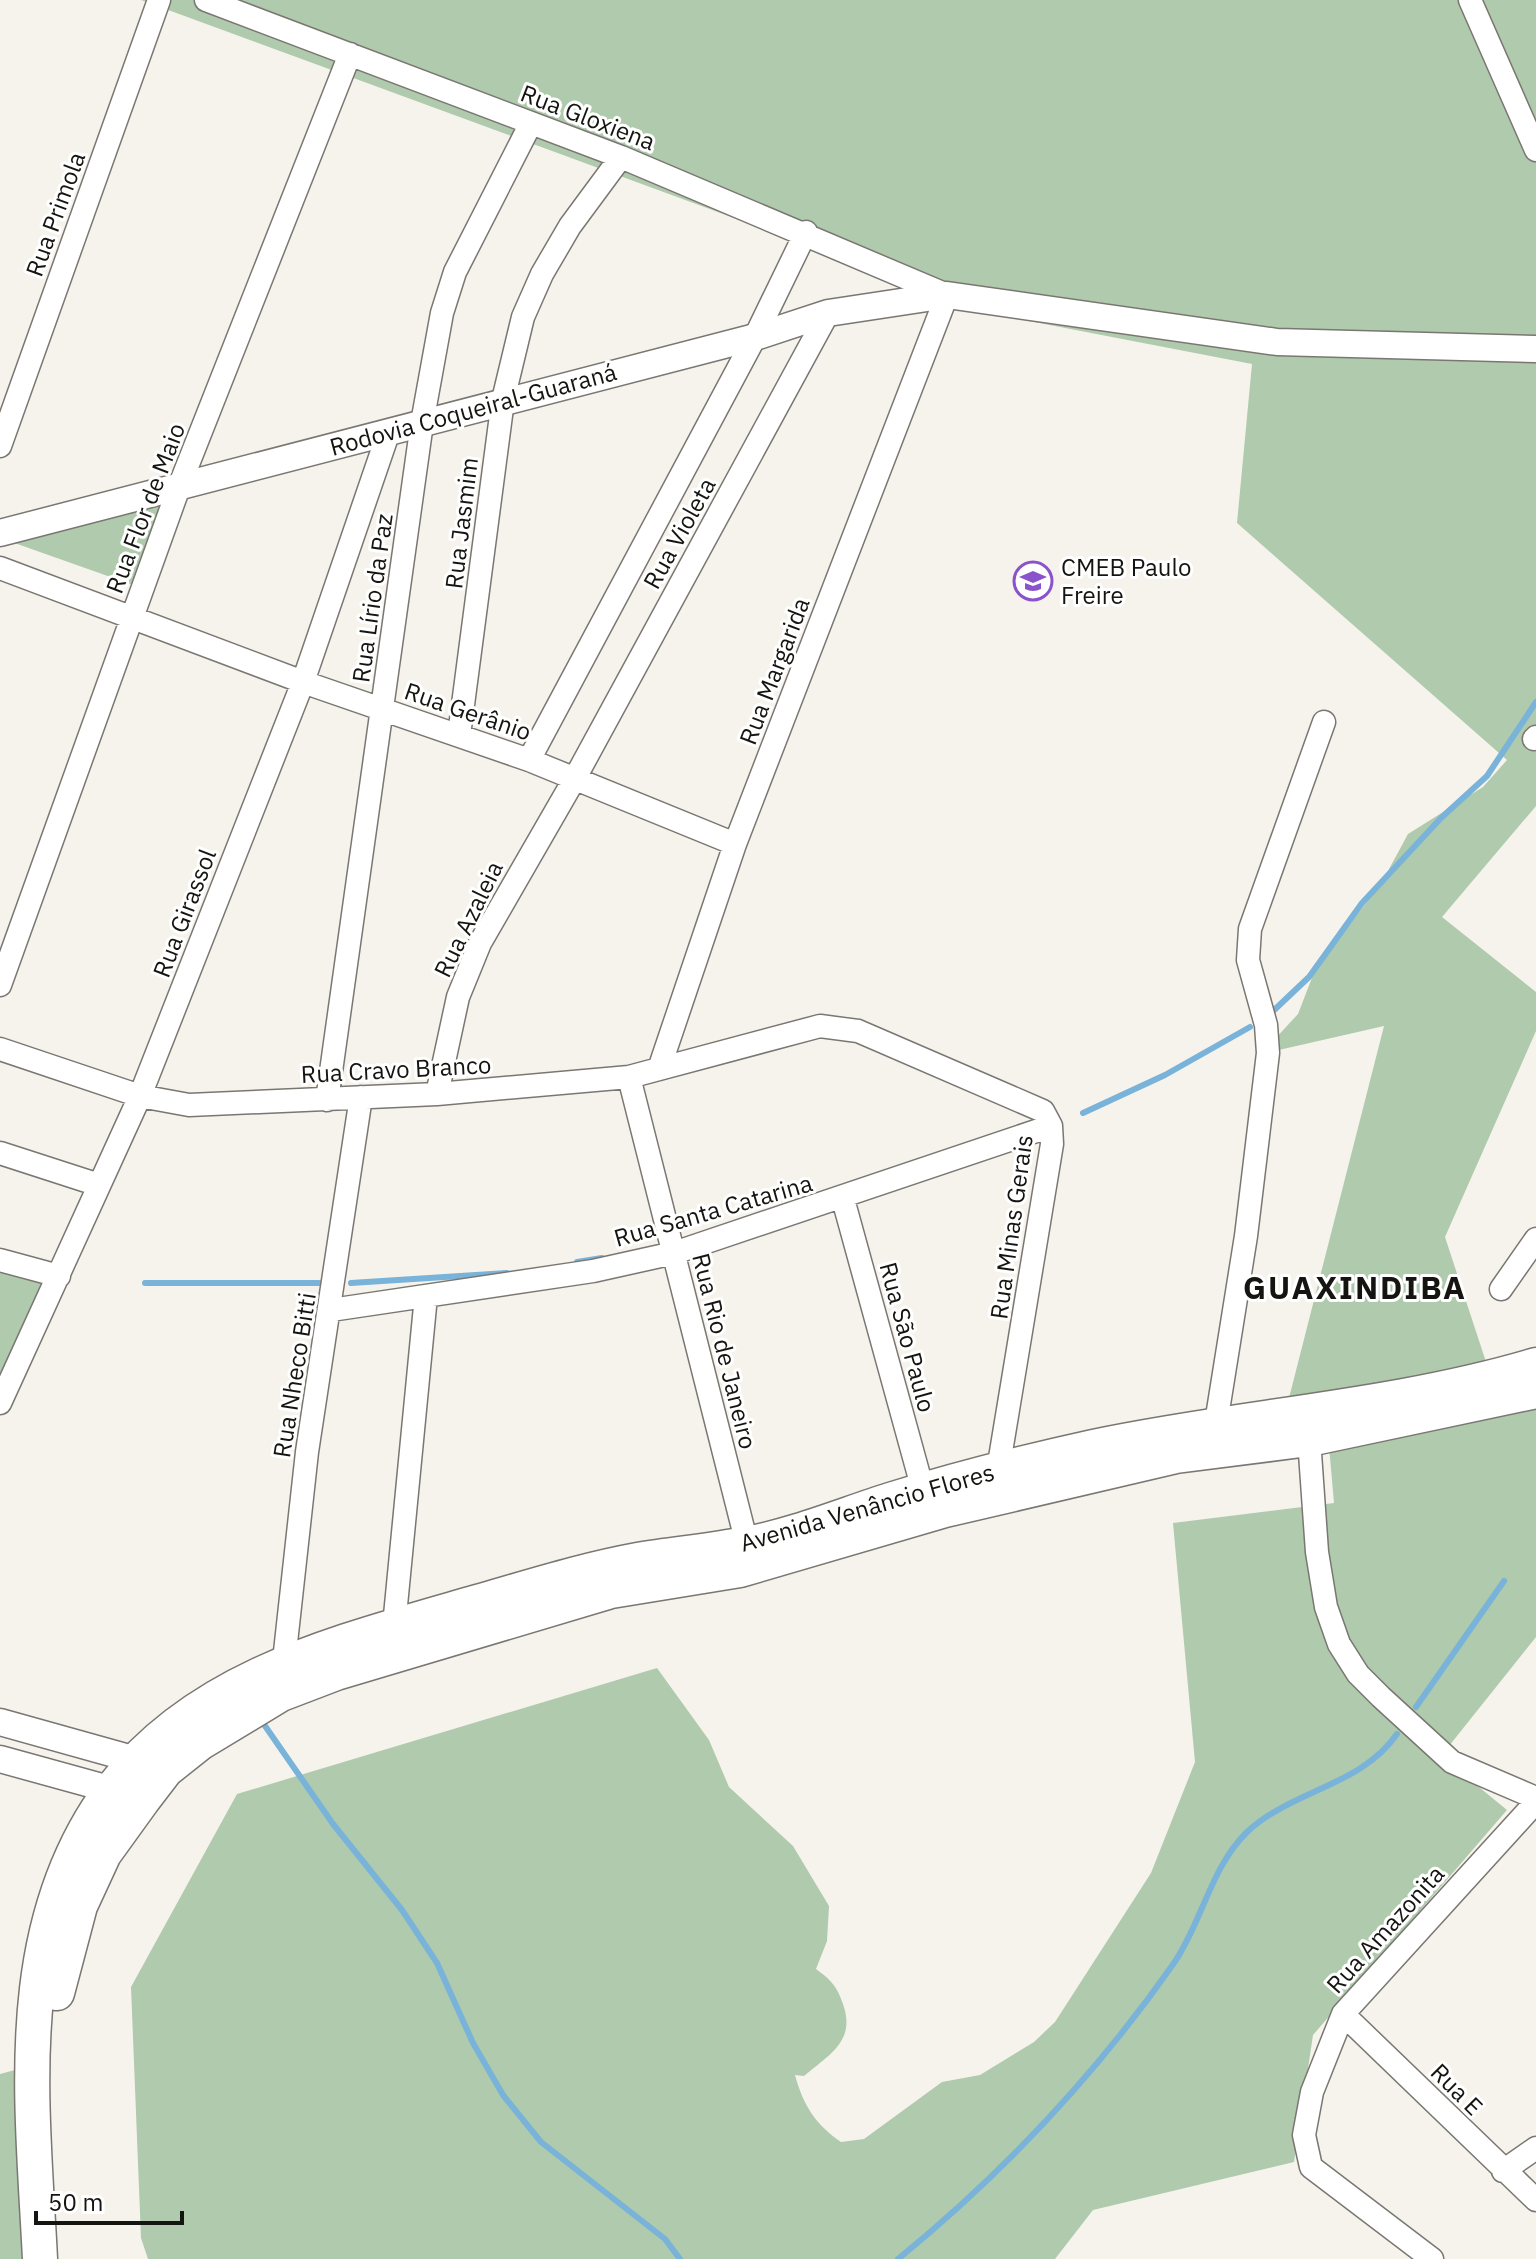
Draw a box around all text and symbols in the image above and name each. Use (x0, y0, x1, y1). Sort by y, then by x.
street label: Rua Gloxiena (516, 77, 660, 157)
street label: Rua Primola (18, 147, 92, 281)
street label: Rodovia Coqueiral-Guaraná (326, 355, 620, 463)
street label: Rua Flor de Maio (98, 418, 192, 598)
street label: Rua Jasmim (437, 455, 485, 591)
street label: Rua Violeta (635, 472, 723, 594)
street label: Rua Lírio da Paz (344, 512, 400, 684)
place label: CMEB Paulo Freire (1061, 551, 1191, 611)
school or university icon: CMEB Paulo Freire (1012, 560, 1054, 602)
street label: Rua Margarida (731, 593, 817, 749)
street label: Rua Gerânio (400, 674, 536, 748)
street label: Rua Girassol (145, 844, 223, 982)
street label: Rua Azaleia (426, 855, 510, 982)
street label: Rua Cravo Branco (300, 1048, 492, 1090)
street label: Rua Minas Gerais (982, 1133, 1040, 1321)
street label: Rua Santa Catarina (610, 1166, 816, 1254)
street label: Rua Rio de Janeiro (685, 1250, 765, 1452)
street label: Rua São Paulo (873, 1258, 943, 1416)
district label: GUAXINDIBA (1243, 1266, 1467, 1308)
street label: Rua Nheco Bitti (265, 1290, 323, 1460)
street label: Avenida Venâncio Flores (736, 1455, 998, 1559)
street label: Rua Amazonita (1319, 1858, 1451, 2000)
street label: Rua E (1424, 2056, 1490, 2122)
scale bar (36, 2175, 182, 2225)
text: 50 m (48, 2186, 103, 2218)

